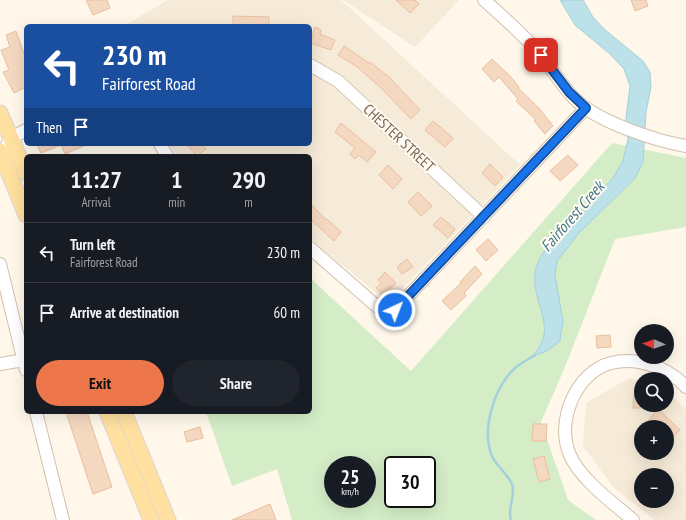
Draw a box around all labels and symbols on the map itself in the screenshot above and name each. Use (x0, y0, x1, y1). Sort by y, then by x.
pin (524, 38, 558, 72)
street label: CHESTER STREET (360, 100, 439, 176)
water label: Fairforest Creek (536, 175, 609, 255)
position arrow (374, 289, 416, 331)
north arrow (634, 324, 674, 364)
speed limit sign: 30 (384, 456, 436, 508)

